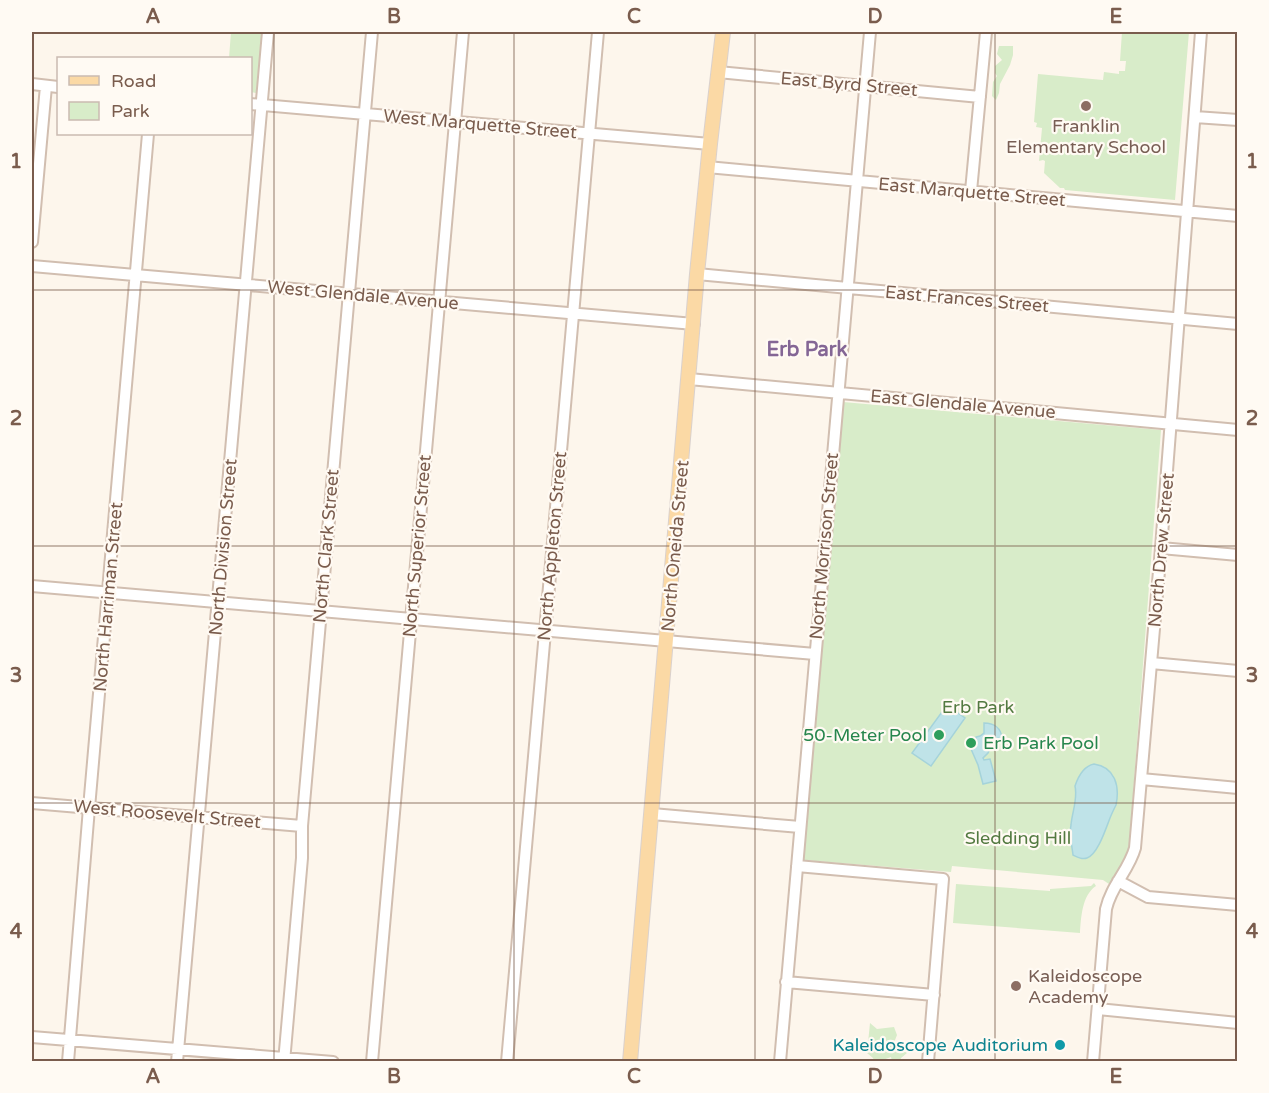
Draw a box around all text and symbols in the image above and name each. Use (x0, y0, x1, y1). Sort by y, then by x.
text: A (146, 5, 161, 29)
text: B (387, 5, 401, 29)
text: C (627, 5, 641, 29)
text: D (867, 5, 883, 29)
text: E (1110, 5, 1123, 29)
legend (57, 57, 252, 135)
street label: East Byrd Street (779, 67, 919, 101)
text: Road (111, 70, 156, 92)
marker: Franklin Elementary School (1079, 99, 1093, 113)
text: Park (111, 100, 150, 122)
street label: West Marquette Street (382, 105, 578, 143)
place label: Franklin Elementary School (1006, 115, 1166, 158)
text: 1 (10, 150, 22, 174)
text: 1 (1246, 150, 1258, 174)
street label: East Marquette Street (877, 173, 1067, 211)
street label: West Glendale Avenue (266, 276, 460, 314)
street label: East Frances Street (884, 281, 1050, 317)
district label: Erb Park (767, 338, 848, 362)
street label: East Glendale Avenue (869, 385, 1057, 423)
text: 2 (10, 407, 22, 431)
text: 2 (1246, 407, 1258, 431)
street label: North Appleton Street (533, 450, 571, 642)
street label: North Morrison Street (805, 451, 843, 640)
street label: North Superior Street (398, 454, 436, 638)
street label: North Division Street (204, 457, 242, 636)
street label: North Oneida Street (657, 459, 693, 633)
street label: North Clark Street (308, 468, 344, 624)
street label: North Drew Street (1143, 472, 1179, 628)
street label: North Harriman Street (89, 501, 127, 693)
text: 3 (10, 664, 22, 688)
text: 3 (1246, 664, 1258, 688)
park label: Erb Park (942, 696, 1015, 718)
place label: 50-Meter Pool (803, 724, 927, 746)
marker: 50-Meter Pool (932, 728, 946, 742)
place label: Erb Park Pool (983, 732, 1099, 754)
marker: Erb Park Pool (964, 736, 978, 750)
street label: West Roosevelt Street (72, 795, 262, 833)
park label: Sledding Hill (965, 827, 1071, 849)
text: 4 (10, 920, 23, 944)
text: 4 (1246, 920, 1259, 944)
place label: Kaleidoscope Academy (1028, 965, 1142, 1008)
marker: Kaleidoscope Academy (1009, 979, 1023, 993)
place label: Kaleidoscope Auditorium (833, 1034, 1048, 1056)
marker: Kaleidoscope Auditorium (1053, 1038, 1067, 1052)
text: A (146, 1065, 161, 1089)
text: B (387, 1065, 401, 1089)
text: C (627, 1065, 641, 1089)
text: D (867, 1065, 883, 1089)
text: E (1110, 1065, 1123, 1089)

